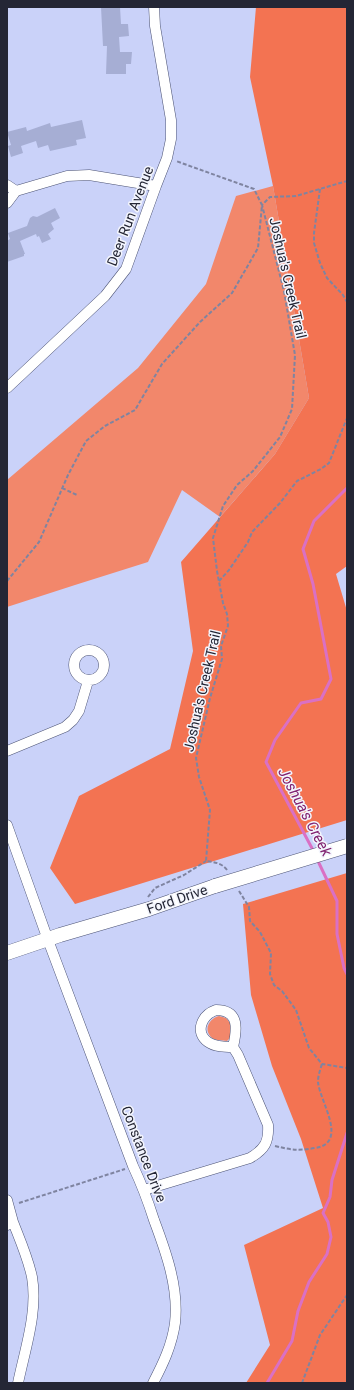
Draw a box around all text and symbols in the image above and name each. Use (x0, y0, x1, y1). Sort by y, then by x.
street label: Deer Run Avenue (104, 164, 156, 268)
street label: Joshua's Creek Trail (266, 216, 310, 340)
street label: Joshua's Creek Trail (180, 629, 224, 753)
water label: Joshua's Creek (274, 765, 336, 860)
street label: Ford Drive (145, 881, 209, 917)
street label: Constance Drive (118, 1104, 170, 1204)

